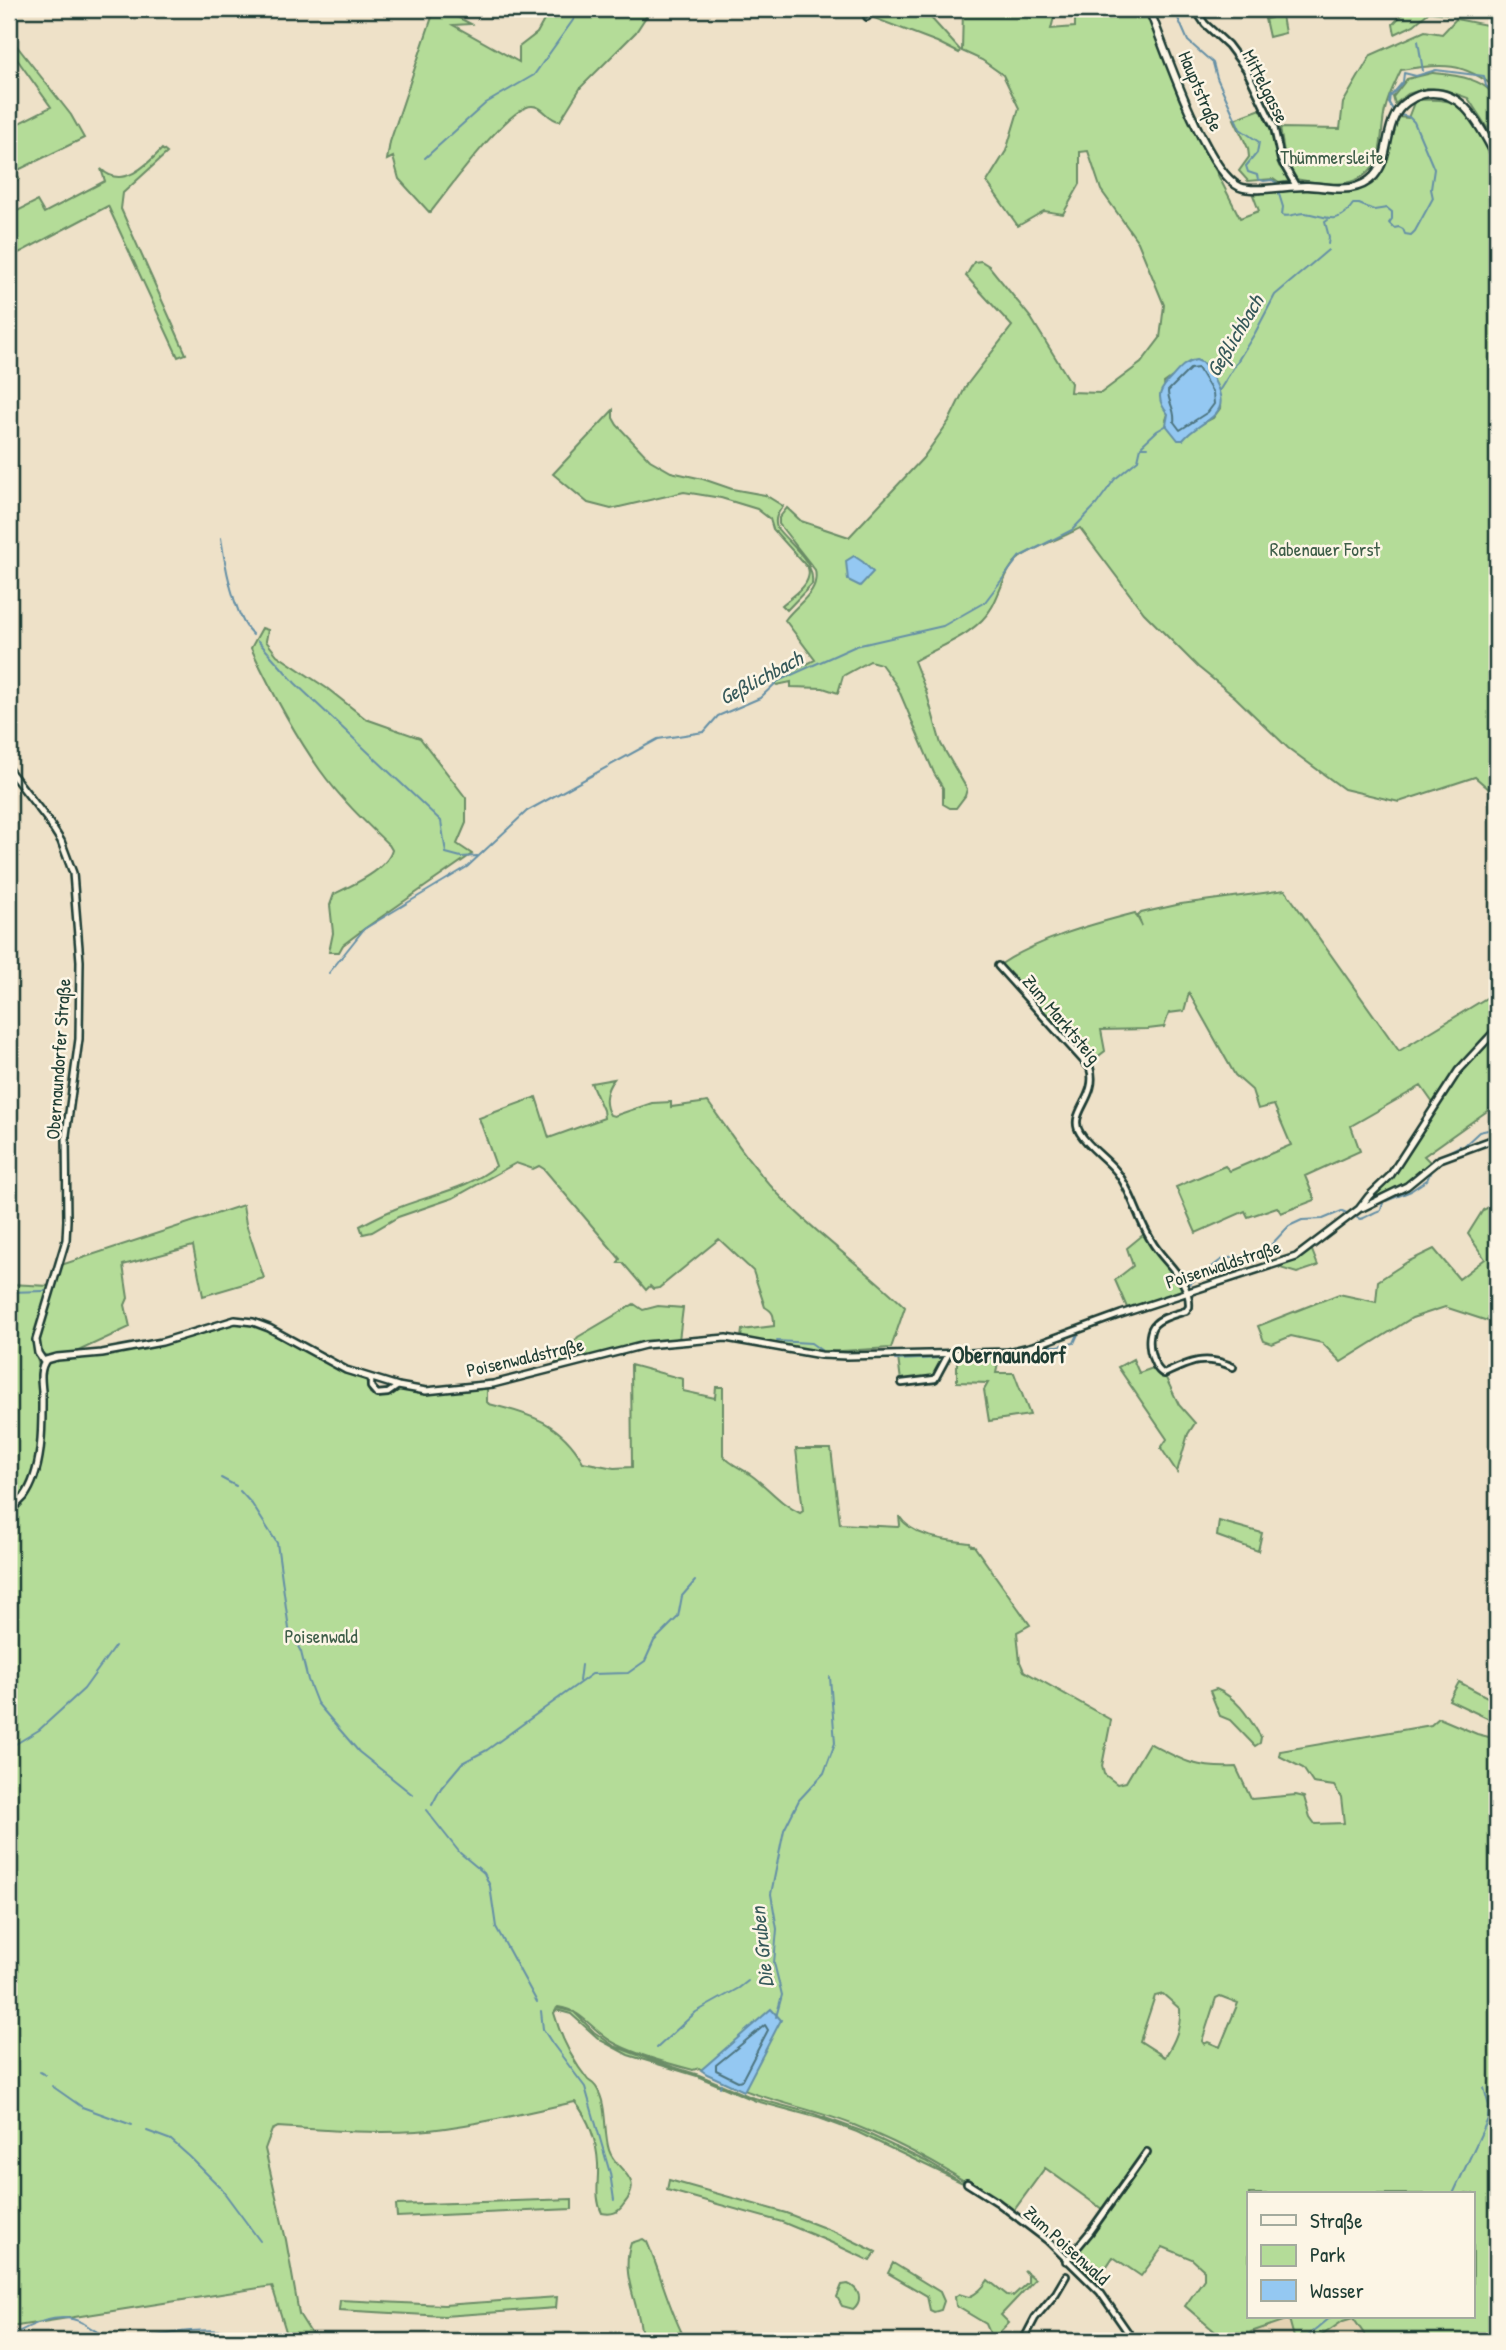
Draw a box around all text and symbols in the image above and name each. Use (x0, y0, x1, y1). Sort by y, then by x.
street label: Mittelgasse (1236, 45, 1296, 128)
street label: Hauptstraße (1172, 47, 1230, 136)
park label: Thümmersleite (1280, 144, 1384, 170)
water label: Geßlichbach (1199, 288, 1271, 382)
park label: Rabenauer Forst (1270, 536, 1381, 562)
water label: Geßlichbach (714, 643, 809, 712)
street label: Zum Marktsteig (1017, 969, 1107, 1069)
street label: Obernaundorfer Straße (39, 977, 77, 1140)
street label: Poisenwaldstraße (1162, 1233, 1284, 1295)
street label: Poisenwaldstraße (464, 1331, 587, 1383)
district label: Obernaundorf (952, 1339, 1067, 1370)
park label: Poisenwald (284, 1623, 358, 1649)
water label: Die Gruben (743, 1904, 780, 1989)
legend (1247, 2192, 1474, 2318)
street label: Zum Poisenwald (1018, 2199, 1116, 2291)
text: Straße (1310, 2206, 1363, 2235)
text: Park (1310, 2240, 1345, 2269)
text: Wasser (1310, 2276, 1364, 2305)

